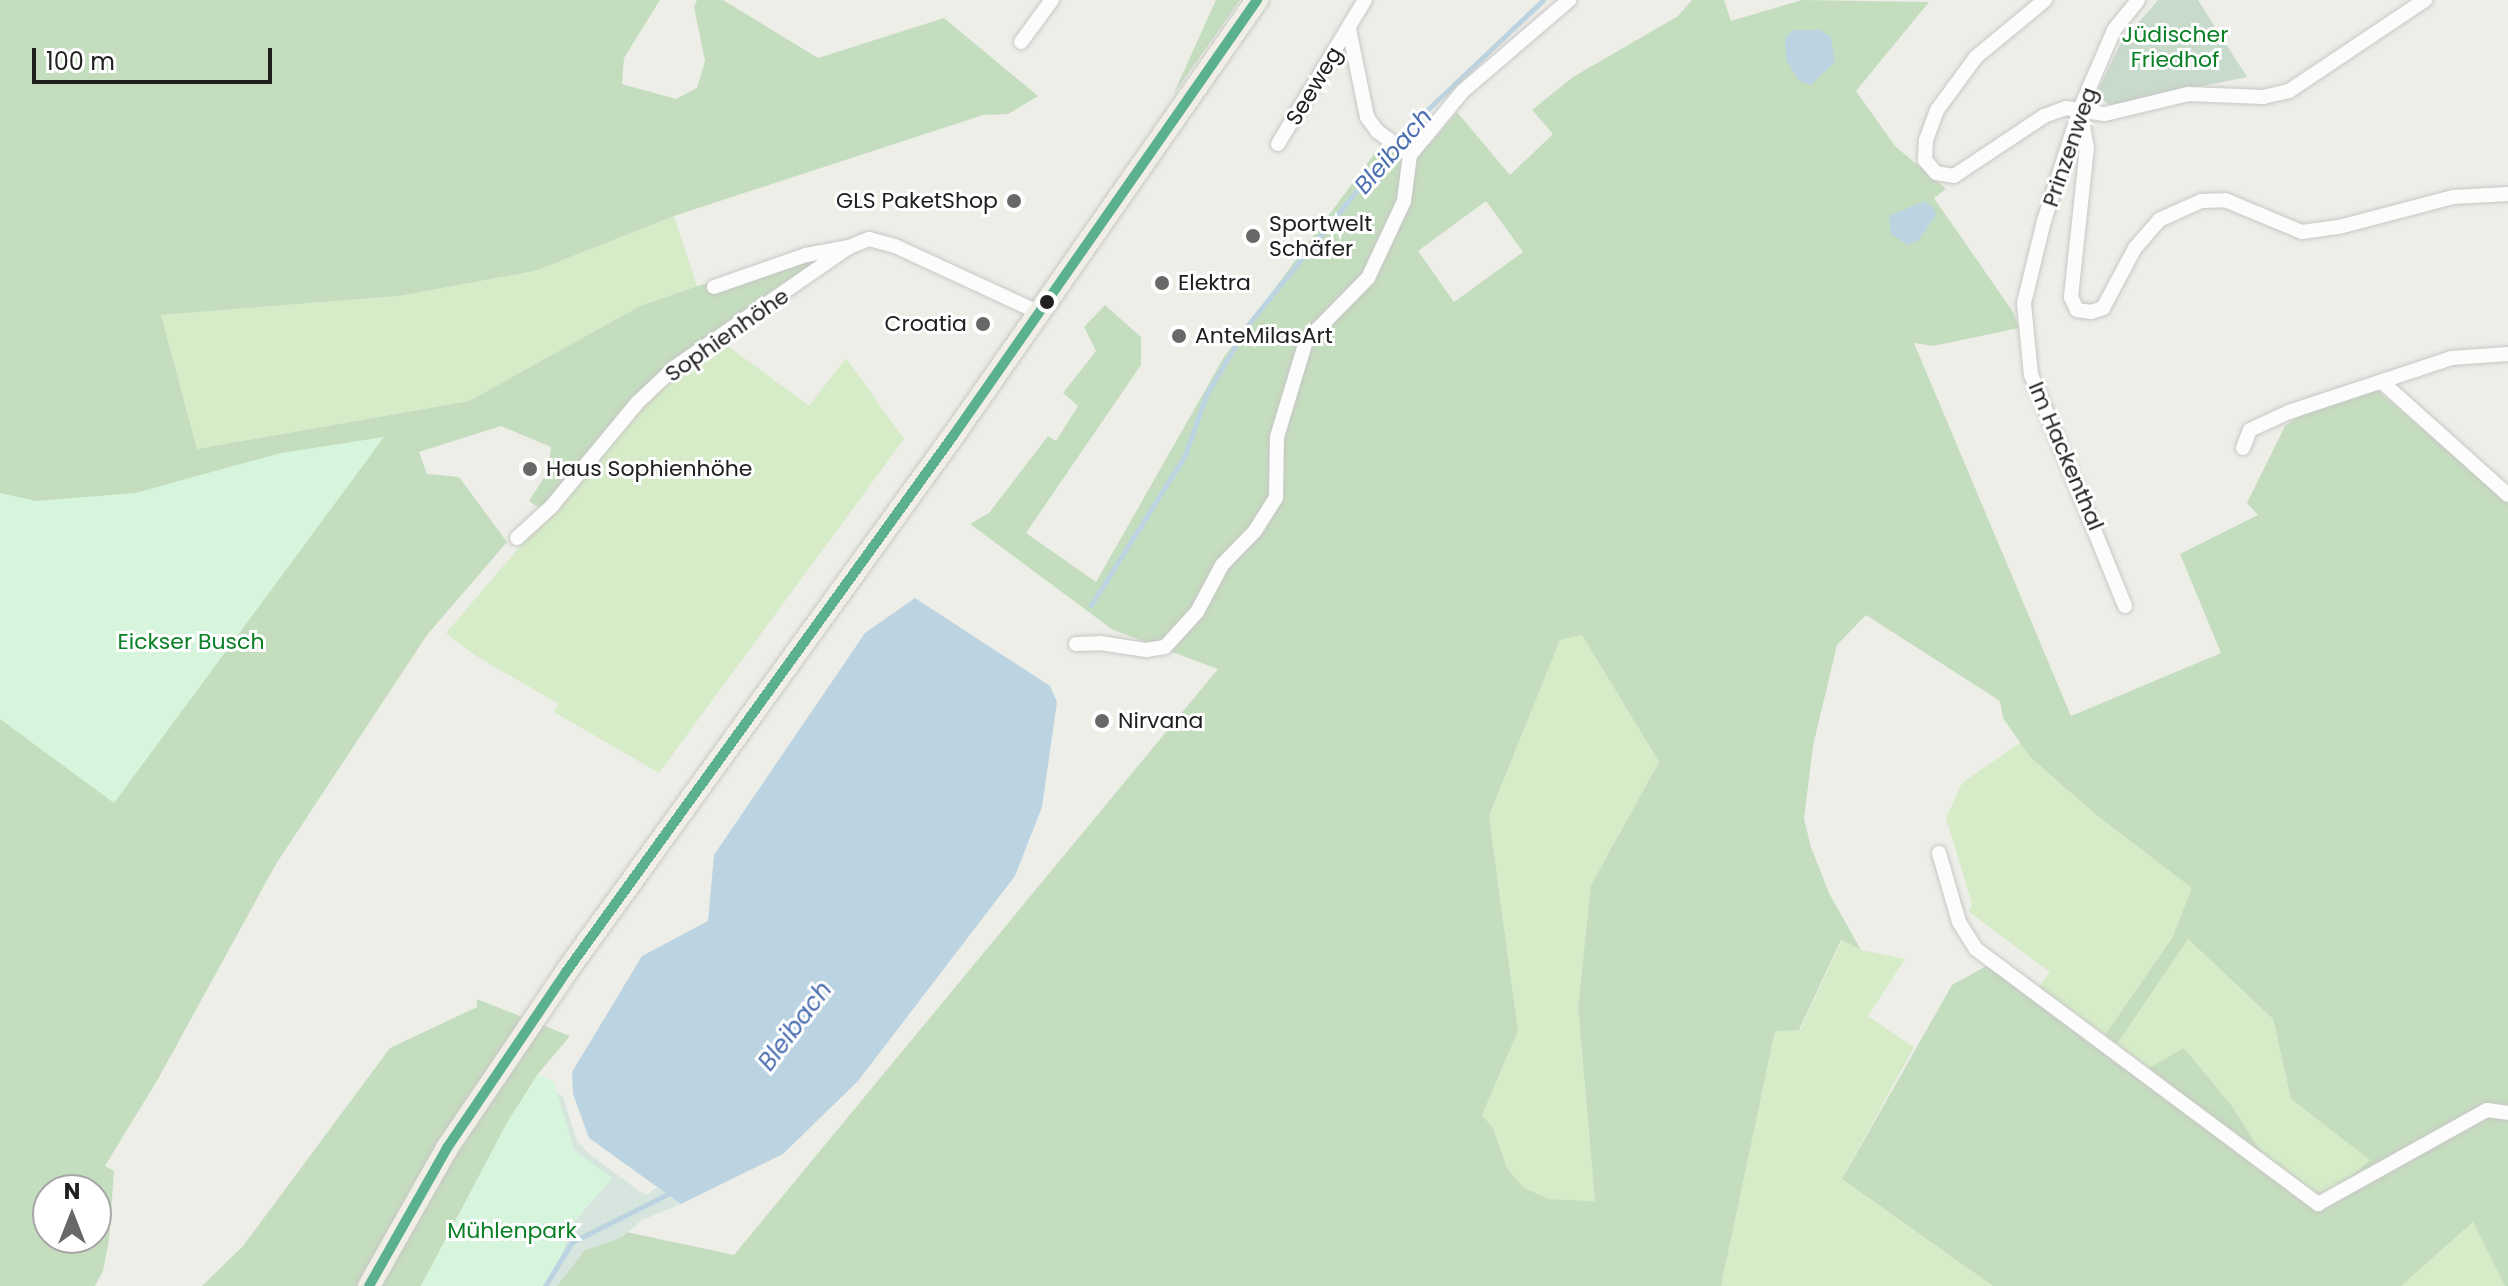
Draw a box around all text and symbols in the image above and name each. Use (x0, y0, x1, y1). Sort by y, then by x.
park label: Jüdischer Friedhof (2122, 21, 2228, 72)
scale bar (36, 32, 276, 82)
street label: Seeweg (1280, 42, 1348, 130)
text: 100 m (46, 45, 115, 78)
street label: Prinzenweg (2037, 84, 2103, 210)
water label: Bleibach (1348, 102, 1438, 200)
place label: GLS PaketShop (836, 188, 998, 214)
marker: GLS PaketShop (1005, 192, 1023, 210)
place label: Sportwelt Schäfer (1269, 210, 1372, 262)
marker: Sportwelt Schäfer (1244, 227, 1262, 245)
place label: Elektra (1178, 270, 1251, 296)
marker: Elektra (1153, 274, 1171, 292)
street label: Sophienhöhe (660, 283, 794, 387)
unlabelled marker (1039, 294, 1055, 310)
place label: Croatia (885, 311, 967, 337)
marker: Croatia (974, 315, 992, 333)
place label: AnteMilasArt (1195, 323, 1333, 349)
marker: AnteMilasArt (1170, 327, 1188, 345)
street label: Im Hackenthal (2023, 378, 2109, 534)
place label: Haus Sophienhöhe (546, 456, 752, 482)
marker: Haus Sophienhöhe (521, 460, 539, 478)
park label: Eickser Busch (117, 629, 265, 655)
place label: Nirvana (1118, 708, 1203, 734)
marker: Nirvana (1093, 712, 1111, 730)
water label: Bleibach (752, 976, 838, 1076)
north arrow (32, 1174, 112, 1254)
text: N (64, 1176, 80, 1207)
park label: Mühlenpark (447, 1218, 577, 1244)

